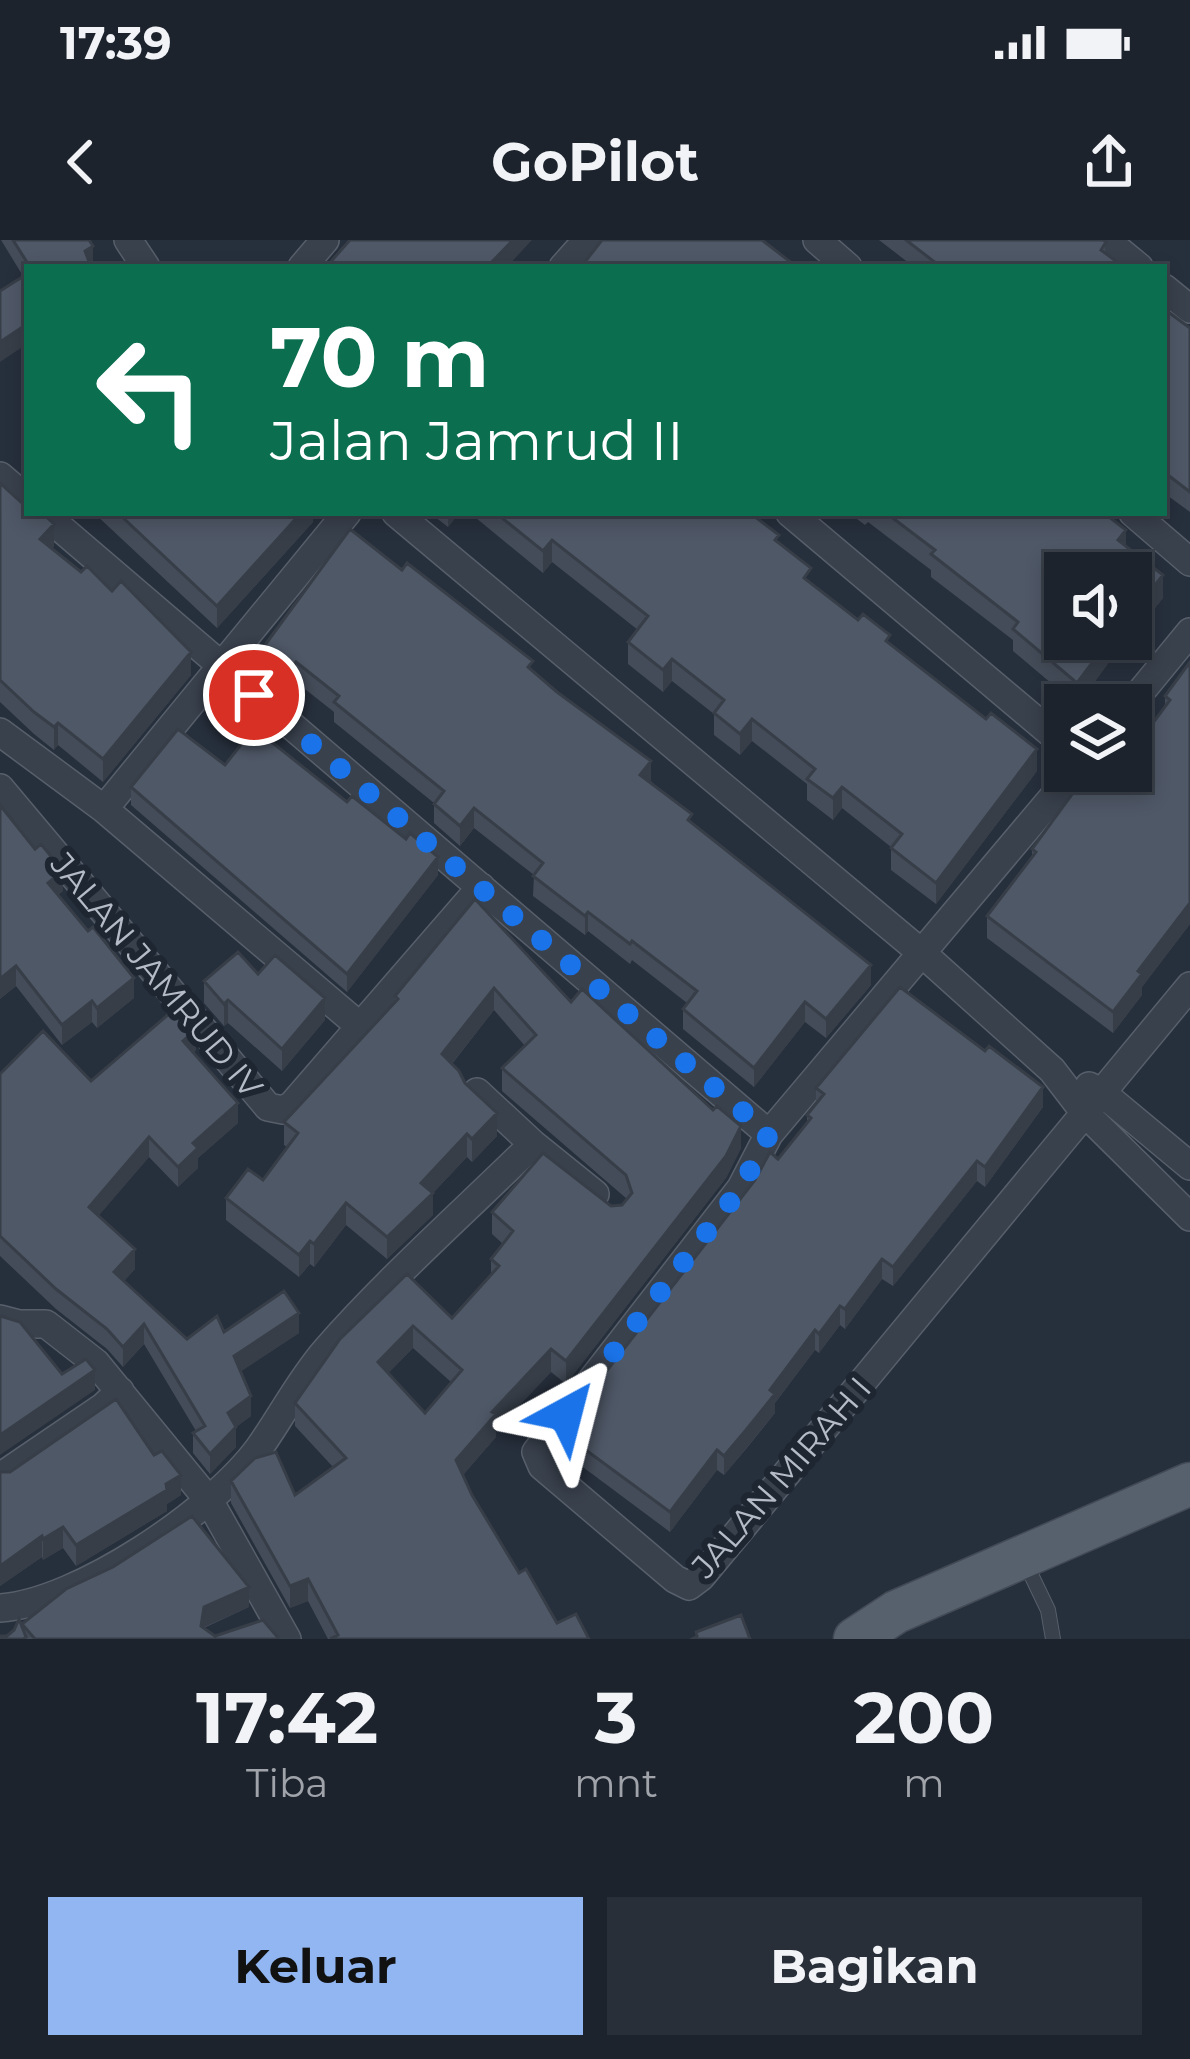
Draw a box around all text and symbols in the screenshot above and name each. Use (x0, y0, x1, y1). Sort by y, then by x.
text: 17:39 (60, 15, 172, 70)
icon: back (48, 129, 114, 195)
text: GoPilot (491, 129, 699, 195)
icon: share (1076, 129, 1142, 195)
text: 70 m (270, 306, 489, 408)
icon: left (72, 312, 228, 468)
text: Jalan Jamrud II (270, 408, 683, 474)
map controls (1044, 552, 1152, 792)
button: sound (1044, 552, 1152, 660)
pin (203, 644, 305, 746)
icon: arrive (221, 662, 287, 728)
button: layers (1044, 684, 1152, 792)
street label: JALAN JAMRUD IV (42, 843, 271, 1106)
position arrow (503, 1351, 629, 1477)
street label: JALAN MIRAH I (682, 1369, 879, 1586)
text: 17:42 (196, 1673, 378, 1761)
text: 3 (595, 1673, 637, 1761)
text: 200 (854, 1673, 994, 1761)
text: Tiba (246, 1759, 328, 1807)
text: mnt (574, 1759, 658, 1807)
text: m (903, 1759, 945, 1807)
button: Keluar (48, 1897, 583, 2035)
button: Bagikan (607, 1897, 1142, 2035)

